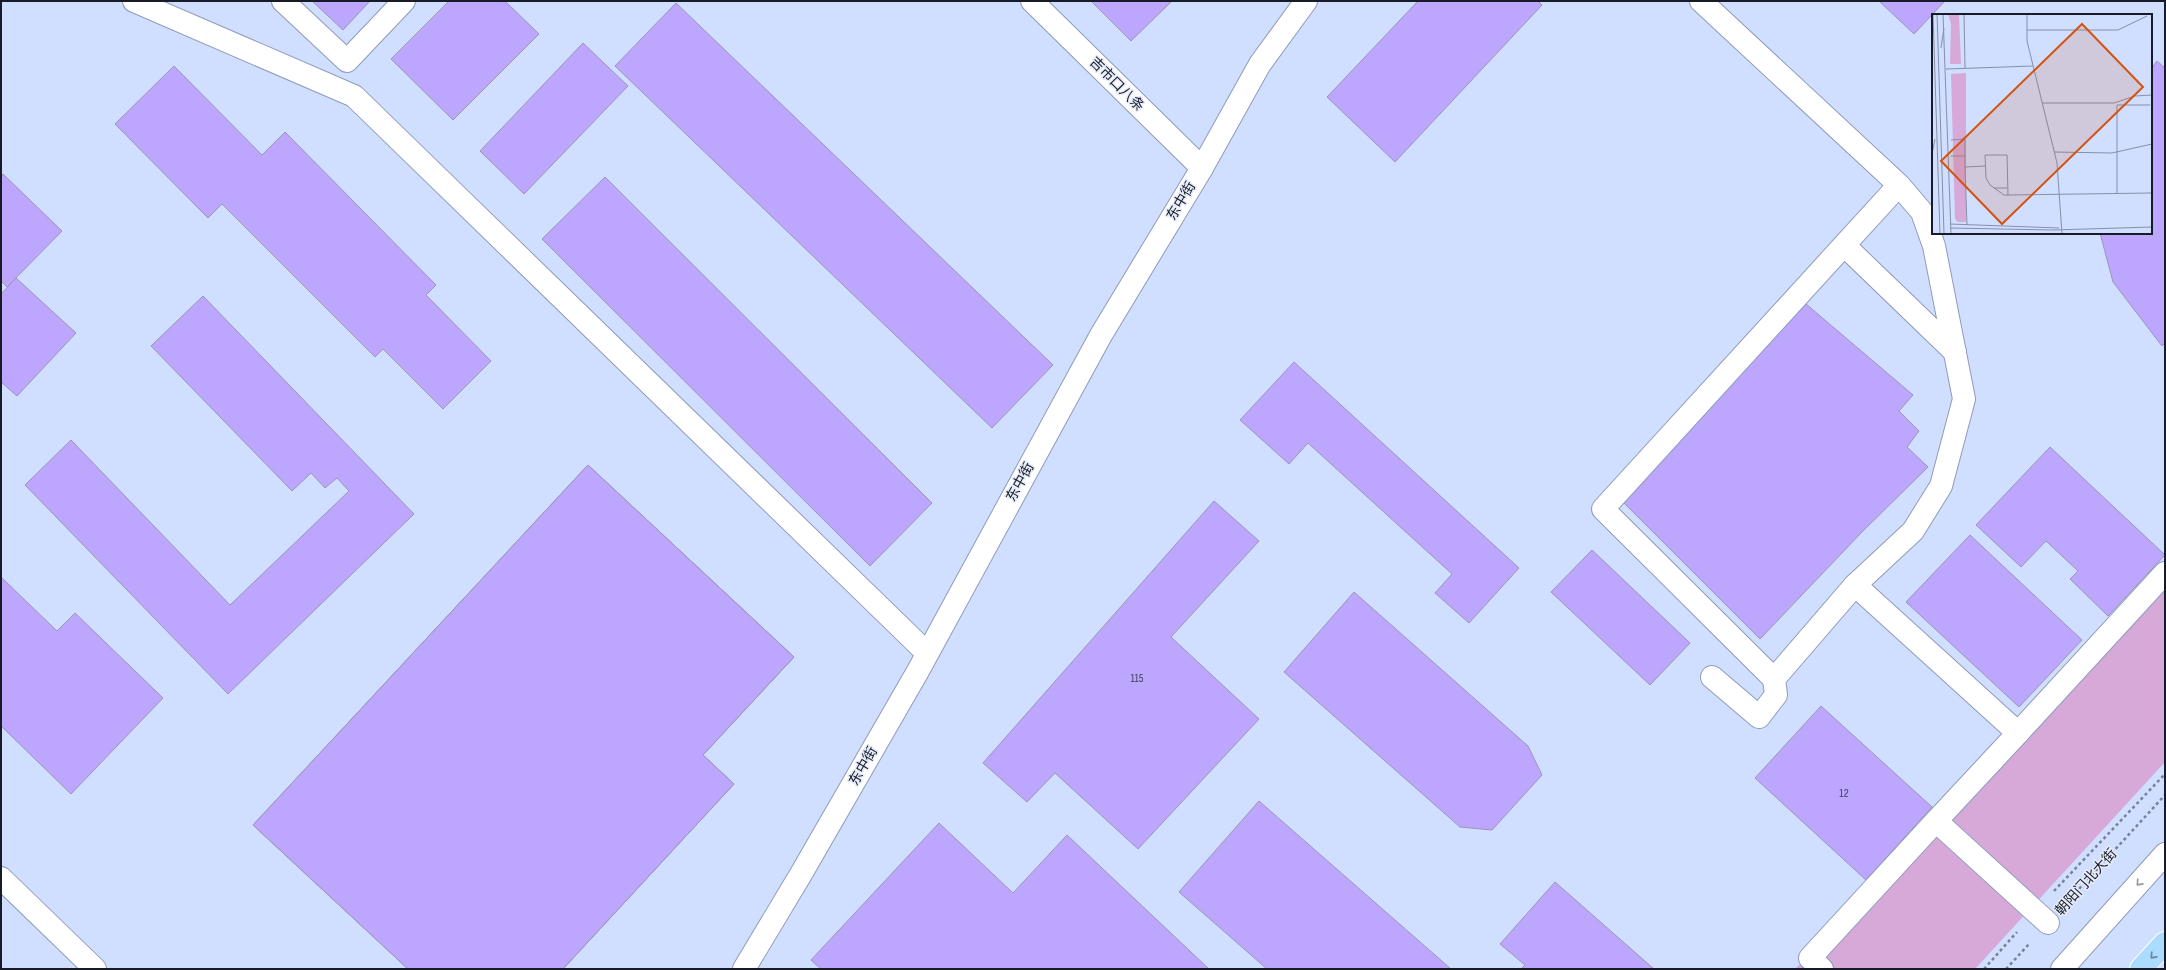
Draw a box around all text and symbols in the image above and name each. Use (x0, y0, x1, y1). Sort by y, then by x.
inset map (1932, 14, 2152, 234)
street label: 吉市口八条 (1086, 53, 1148, 115)
street label: 东中街 (1163, 179, 1199, 223)
street label: 东中街 (1002, 460, 1038, 504)
house number: 115 (1130, 671, 1144, 686)
street label: 东中街 (845, 744, 881, 788)
house number: 12 (1839, 786, 1849, 801)
street label: 朝阳门北大街 (2052, 845, 2120, 919)
one-way arrow (2137, 878, 2144, 885)
one-way arrow (2150, 951, 2158, 959)

